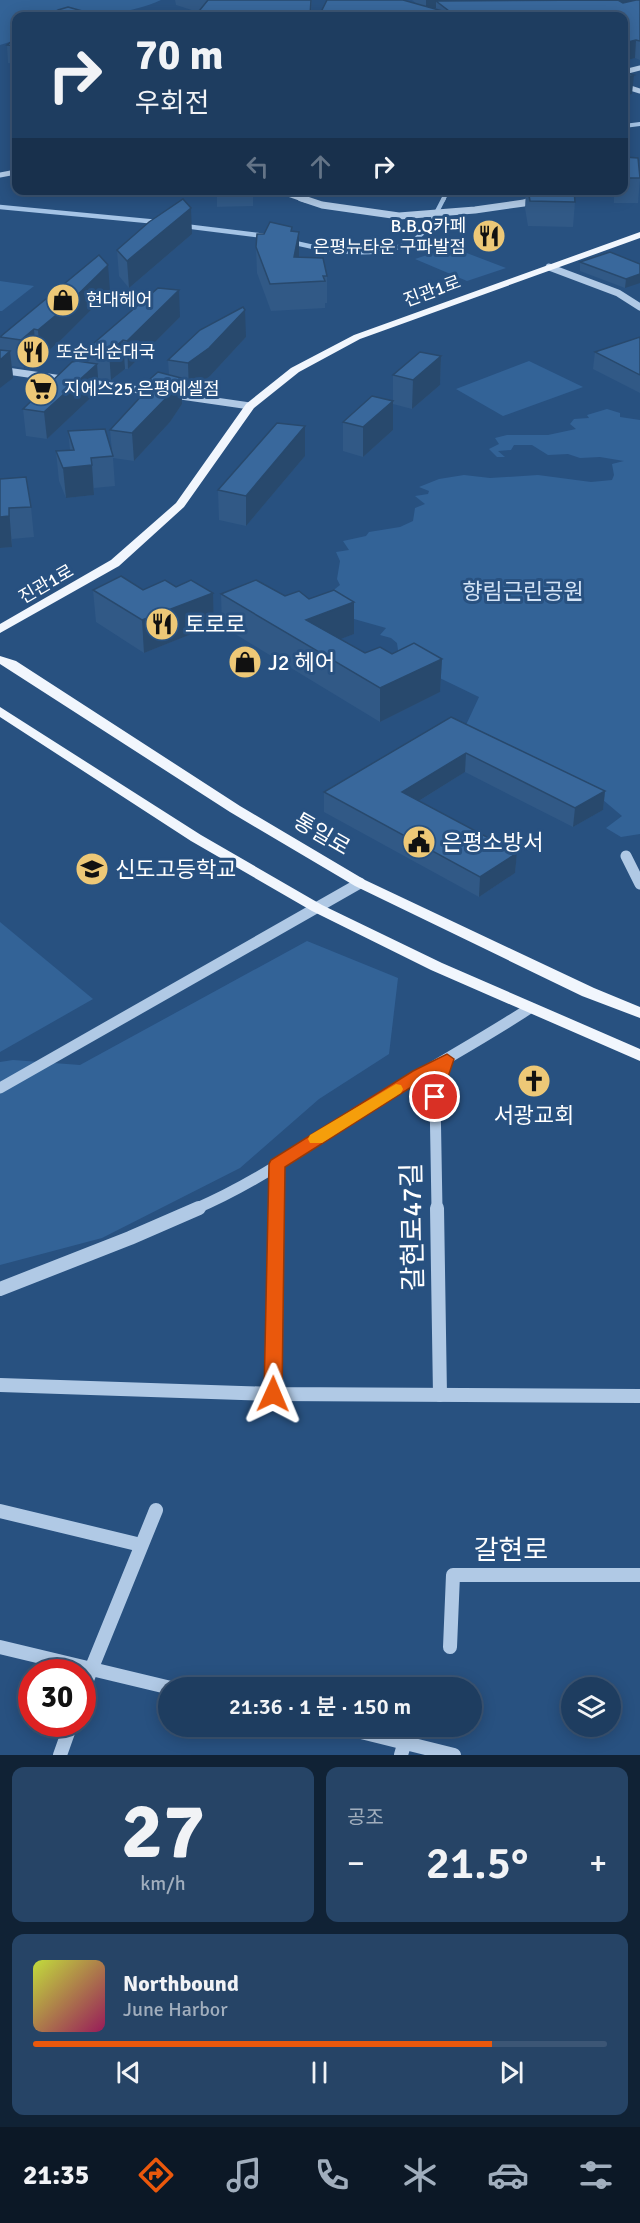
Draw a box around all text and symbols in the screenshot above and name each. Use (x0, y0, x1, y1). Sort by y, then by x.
text: 70 m (135, 30, 224, 81)
icon: right (36, 36, 114, 114)
text: 우회전 (135, 87, 210, 120)
icon: left (241, 150, 274, 183)
icon: ahead (304, 150, 337, 183)
icon: right (367, 150, 400, 183)
place label: B.B.Q카페 은평뉴타운 구파발점 (313, 215, 466, 258)
restaurant icon: B.B.Q카페 은평뉴타운 구파발점 (471, 218, 507, 254)
street label: 진관1로 (400, 271, 464, 311)
shop icon: 현대헤어 (45, 282, 81, 318)
place label: 현대헤어 (86, 289, 152, 311)
restaurant icon: 또순네순대국 (15, 334, 51, 370)
place label: 또순네순대국 (56, 341, 155, 363)
supermarket icon: 지에스25 은평에셀점 (23, 371, 59, 407)
place label: 지에스25 은평에셀점 (64, 378, 220, 400)
street label: 진관1로 (15, 560, 77, 608)
park label: 향림근린공원 (462, 578, 584, 605)
restaurant icon: 토로로 (144, 606, 180, 642)
place label: 토로로 (185, 611, 246, 638)
shop icon: J2 헤어 (227, 644, 263, 680)
place label: J2 헤어 (268, 649, 335, 676)
street label: 통일로 (289, 807, 355, 861)
public building icon: 은평소방서 (401, 824, 437, 860)
place label: 은평소방서 (442, 829, 543, 856)
school or university icon: 신도고등학교 (74, 851, 110, 887)
place label: 신도고등학교 (115, 856, 236, 883)
church icon: 서광교회 (516, 1063, 552, 1099)
pin (409, 1071, 460, 1122)
icon: arrive (418, 1080, 451, 1113)
place label: 서광교회 (494, 1102, 574, 1129)
street label: 갈현로47길 (395, 1162, 431, 1292)
position arrow (241, 1362, 305, 1426)
street label: 갈현로 (474, 1534, 548, 1567)
speed limit sign: 30 (18, 1659, 96, 1737)
map controls (561, 1677, 621, 1737)
button: layers (561, 1677, 621, 1737)
text: 21:36 · 1 분 · 150 m (229, 1693, 411, 1720)
text: 27 (121, 1784, 205, 1880)
text: 공조 (347, 1805, 384, 1830)
text: 21.5° (426, 1836, 528, 1891)
text: − (347, 1843, 365, 1884)
text: + (589, 1843, 607, 1884)
text: km/h (140, 1871, 186, 1896)
text: Northbound (123, 1970, 239, 1997)
text: June Harbor (123, 1997, 228, 2022)
icon: previous (112, 2056, 145, 2089)
icon: pause (303, 2056, 336, 2089)
icon: next (495, 2056, 528, 2089)
icon: directions (135, 2154, 177, 2196)
icon: music (223, 2154, 265, 2196)
icon: phone (311, 2154, 353, 2196)
icon: climate (399, 2154, 441, 2196)
icon: car (487, 2154, 529, 2196)
icon: filters (575, 2154, 617, 2196)
text: 21:35 (23, 2159, 89, 2192)

